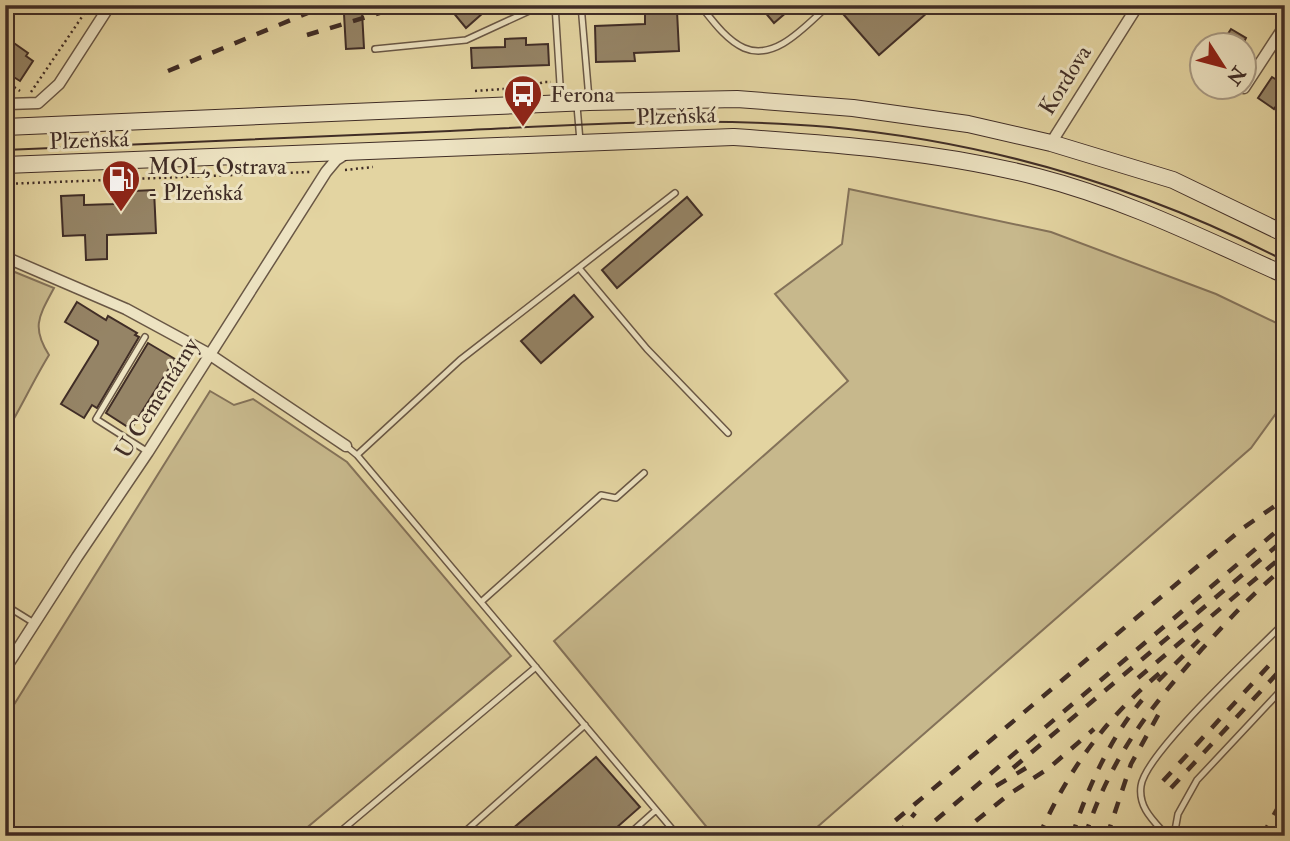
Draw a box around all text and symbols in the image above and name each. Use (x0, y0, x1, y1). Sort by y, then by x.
north arrow (1188, 32, 1258, 102)
street label: Kordova (1032, 39, 1098, 120)
text: N (1221, 61, 1251, 90)
bus stop icon: Ferona (502, 73, 544, 128)
place label: Ferona (550, 80, 615, 109)
street label: Plzeňská (635, 100, 717, 132)
street label: Plzeňská (48, 124, 130, 156)
place label: MOL, Ostrava - Plzeňská (148, 152, 287, 207)
fuel station icon: MOL, Ostrava - Plzeňská (100, 158, 142, 213)
street label: U Cementárny (108, 332, 206, 464)

